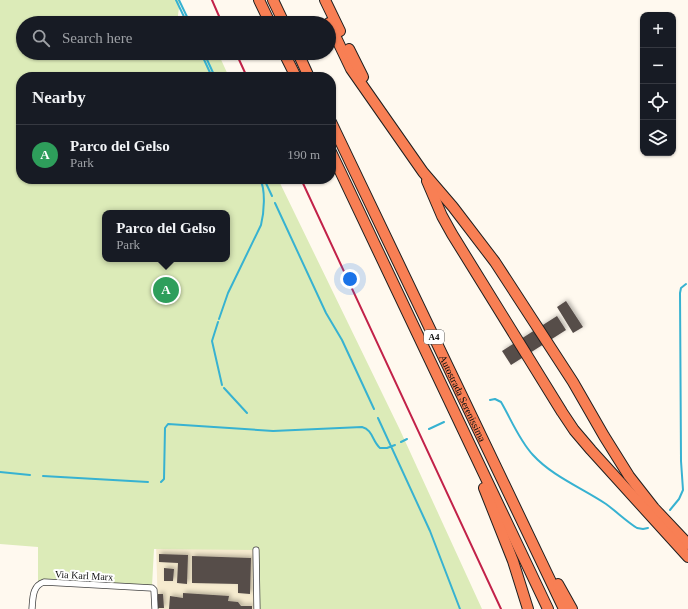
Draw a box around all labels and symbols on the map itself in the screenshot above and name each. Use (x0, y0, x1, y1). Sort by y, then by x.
your location (340, 269, 360, 289)
pin: A (153, 275, 179, 305)
road number: A4 (424, 330, 444, 344)
street label: Autostrada Serenissima (437, 353, 488, 444)
street label: Via Karl Marx (55, 568, 113, 583)

